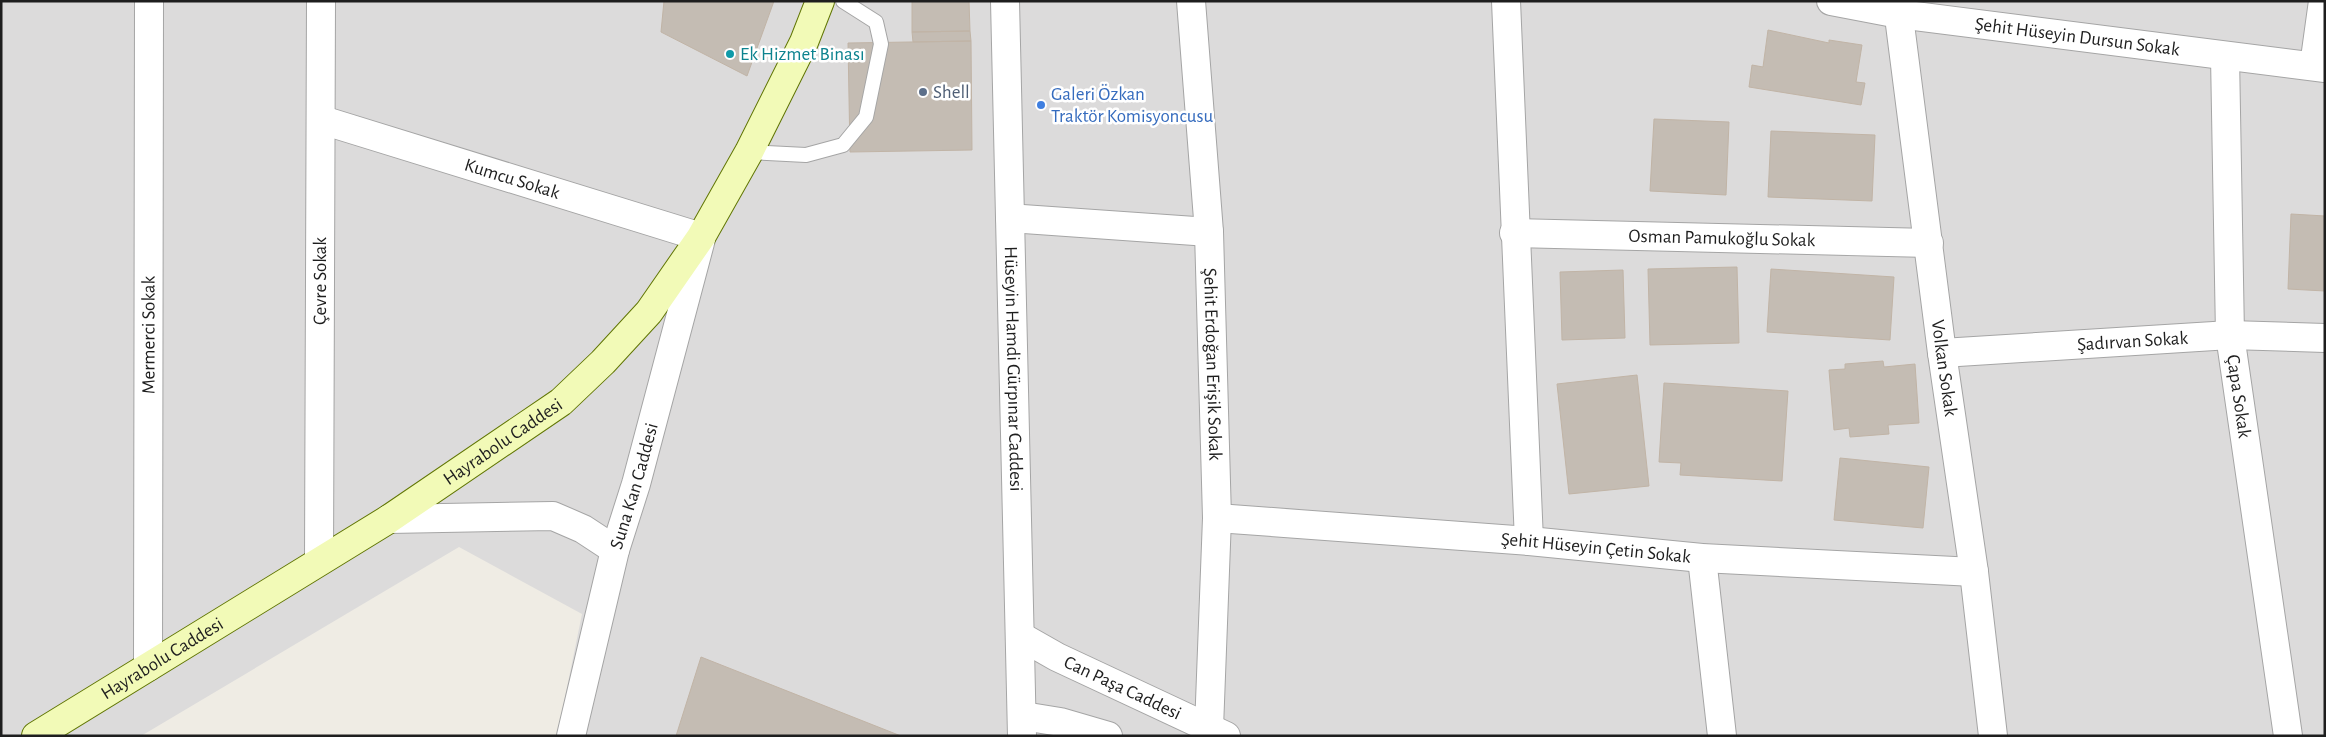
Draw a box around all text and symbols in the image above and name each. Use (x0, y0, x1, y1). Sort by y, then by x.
street label: Şehit Hüseyin Dursun Sokak (1974, 14, 2181, 59)
place label: Ek Hizmet Binası (740, 45, 865, 64)
marker: Ek Hizmet Binası (724, 48, 736, 60)
place label: Shell (933, 83, 970, 102)
place label: Galeri Özkan Traktör Komisyoncusu (1051, 84, 1213, 126)
marker: Shell (917, 86, 929, 98)
marker: Galeri Özkan Traktör Komisyoncusu (1035, 99, 1047, 111)
street label: Kumcu Sokak (462, 155, 562, 202)
street label: Osman Pamukoğlu Sokak (1628, 226, 1816, 250)
street label: Çevre Sokak (310, 237, 330, 325)
street label: Hüseyin Hamdi Gürpınar Caddesi (1001, 246, 1026, 492)
street label: Şehit Erdoğan Erişik Sokak (1201, 268, 1225, 461)
street label: Mermerci Sokak (139, 275, 158, 394)
street label: Volkan Sokak (1928, 318, 1961, 418)
street label: Şadırvan Sokak (2077, 328, 2189, 354)
street label: Çapa Sokak (2223, 353, 2254, 440)
street label: Hayrabolu Caddesi (440, 395, 566, 489)
street label: Suna Kan Caddesi (606, 421, 661, 551)
street label: Şehit Hüseyin Çetin Sokak (1500, 529, 1692, 566)
street label: Hayrabolu Caddesi (98, 614, 226, 703)
street label: Can Paşa Caddesi (1061, 652, 1184, 723)

